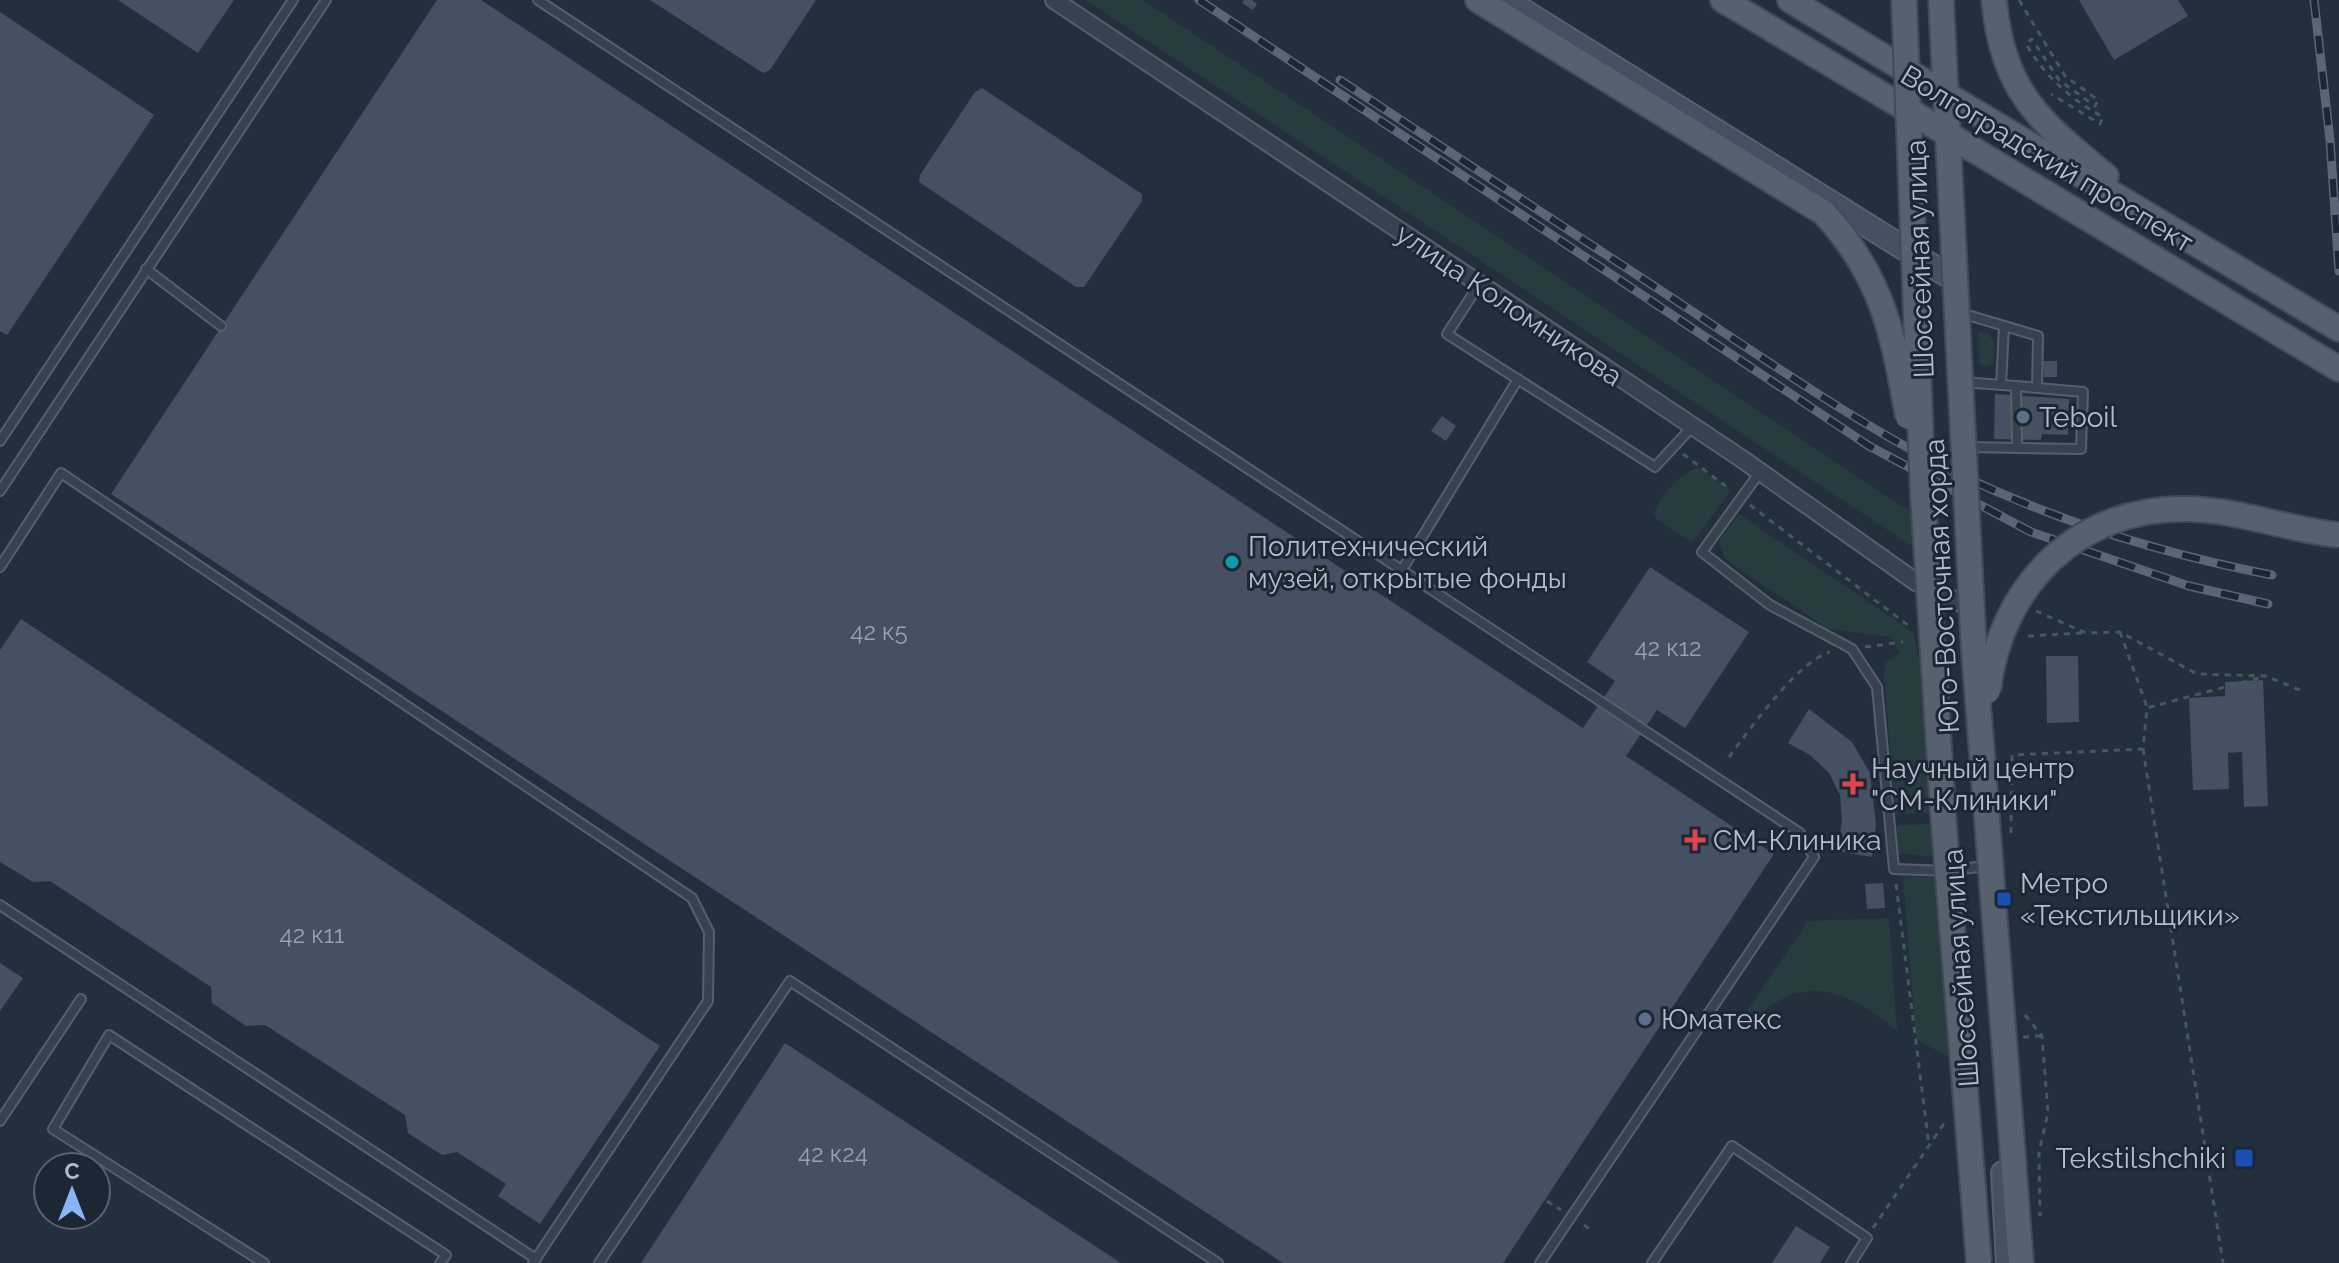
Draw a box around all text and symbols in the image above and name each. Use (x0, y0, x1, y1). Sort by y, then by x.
street label: Волгоградский проспект (1895, 59, 2199, 259)
street label: Шоссейная улица (1899, 139, 1941, 379)
street label: улица Коломникова (1390, 217, 1628, 393)
place label: Teboil (2039, 401, 2117, 434)
marker: Teboil (2014, 408, 2032, 426)
street label: Юго-Восточная хорда (1918, 438, 1966, 734)
place label: Политехнический музей, открытые фонды (1248, 530, 1567, 595)
marker: Политехнический музей, открытые фонды (1223, 553, 1241, 571)
house number: 42 к5 (850, 617, 908, 646)
house number: 42 к12 (1635, 633, 1701, 662)
place label: Научный центр "СМ-Клиники" (1871, 752, 2075, 817)
marker: Научный центр "СМ-Клиники" (1842, 773, 1864, 795)
place label: СМ-Клиника (1713, 824, 1882, 857)
marker: СМ-Клиника (1684, 829, 1706, 851)
street label: Шоссейная улица (1936, 848, 1986, 1088)
place label: Метро «Текстильщики» (2020, 867, 2240, 932)
marker: Метро «Текстильщики» (1995, 890, 2013, 908)
house number: 42 к11 (280, 920, 344, 949)
place label: Юматекс (1661, 1003, 1782, 1036)
marker: Юматекс (1636, 1010, 1654, 1028)
house number: 42 к24 (798, 1139, 868, 1168)
place label: Tekstilshchiki (2056, 1142, 2226, 1175)
marker: Tekstilshchiki (2233, 1147, 2255, 1169)
north arrow (32, 1151, 112, 1231)
text: С (64, 1158, 80, 1184)

